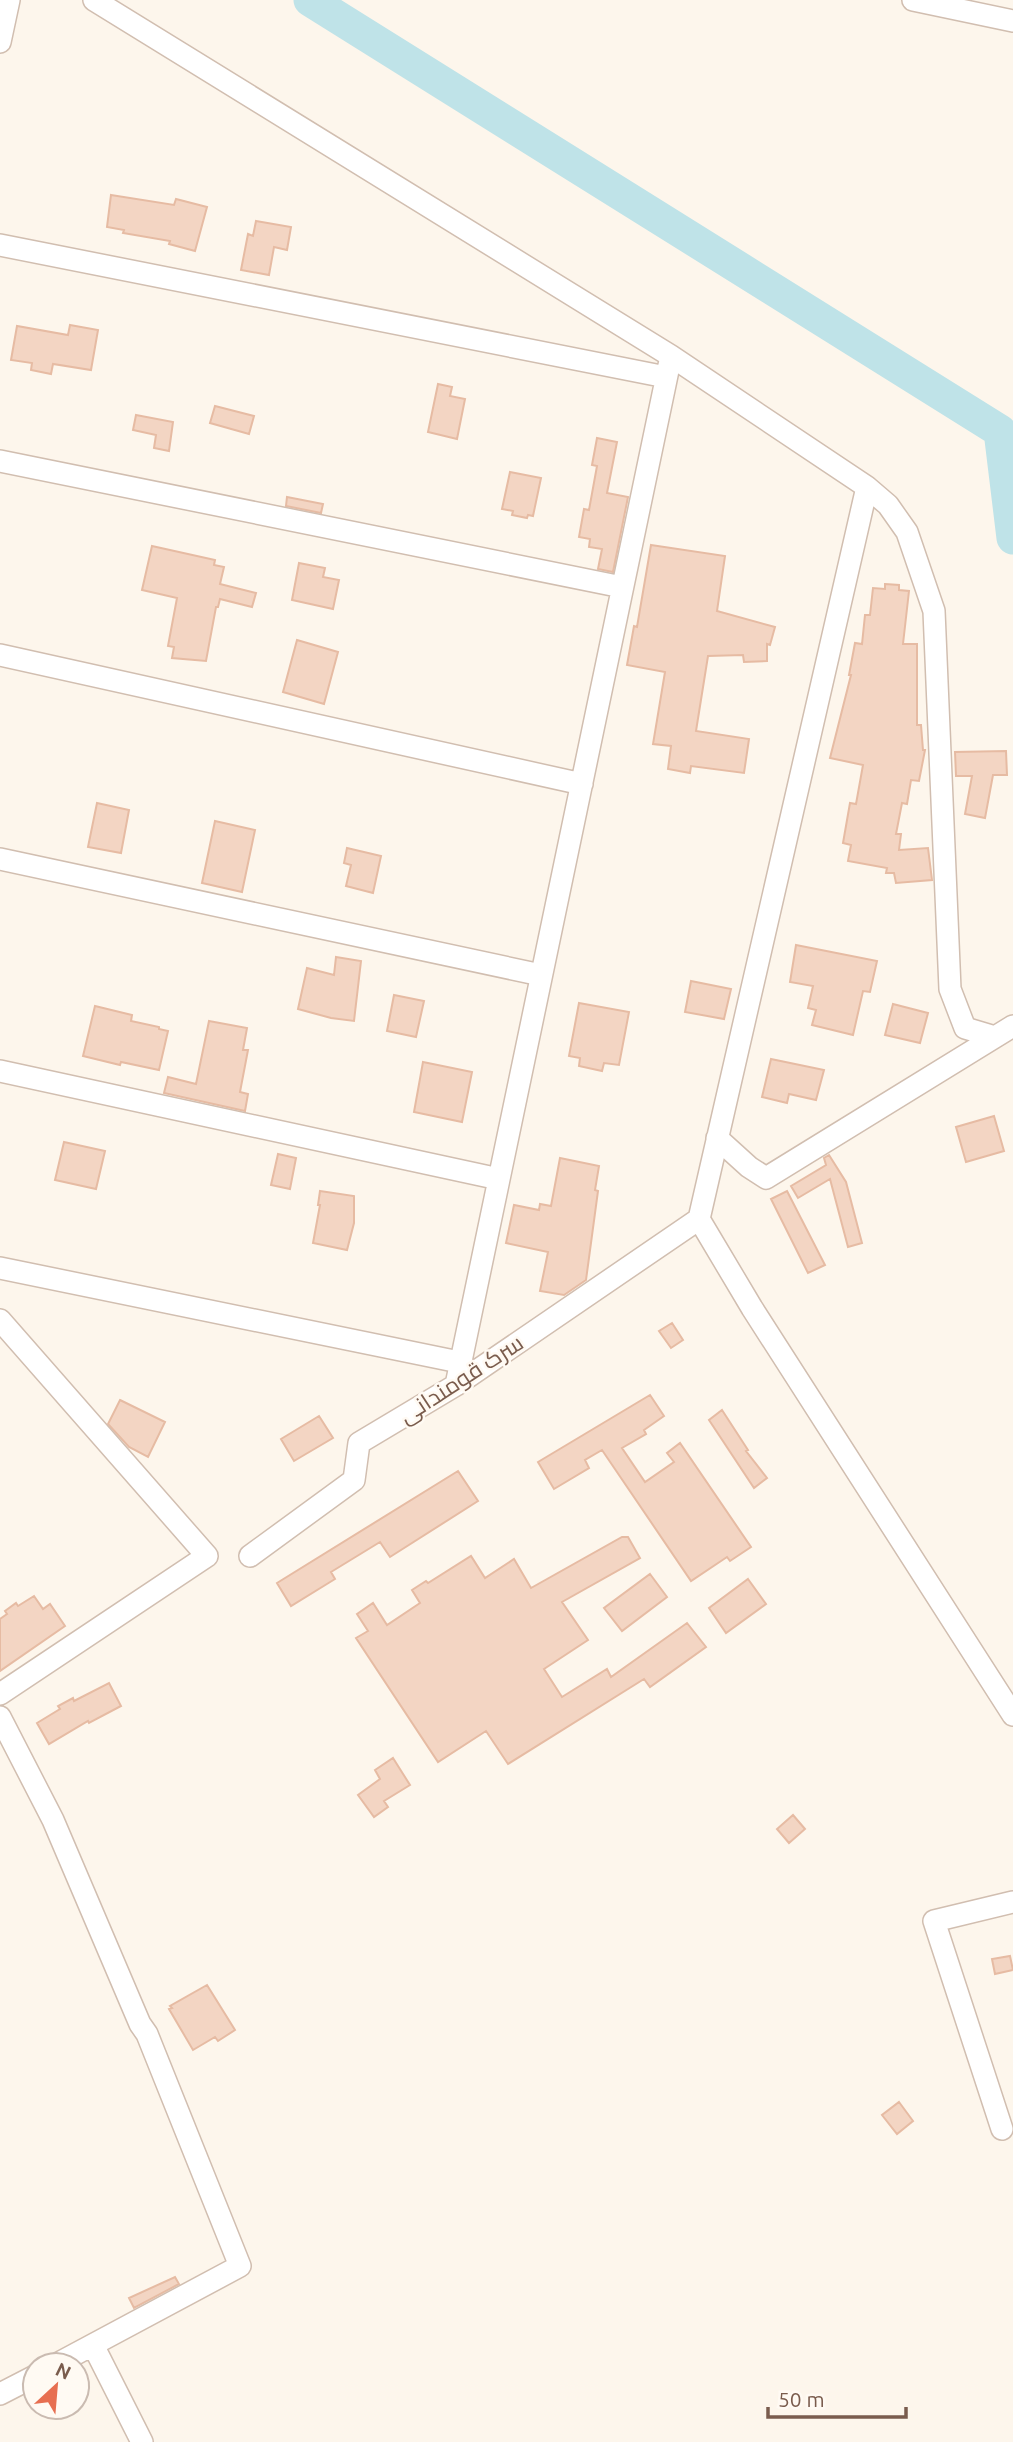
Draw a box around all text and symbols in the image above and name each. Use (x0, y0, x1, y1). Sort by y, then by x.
street label: سرک قومندانی (394, 1329, 528, 1430)
north arrow (21, 2351, 91, 2421)
text: N (52, 2358, 75, 2384)
scale bar (768, 2376, 906, 2420)
text: 50 m (778, 2387, 825, 2411)

